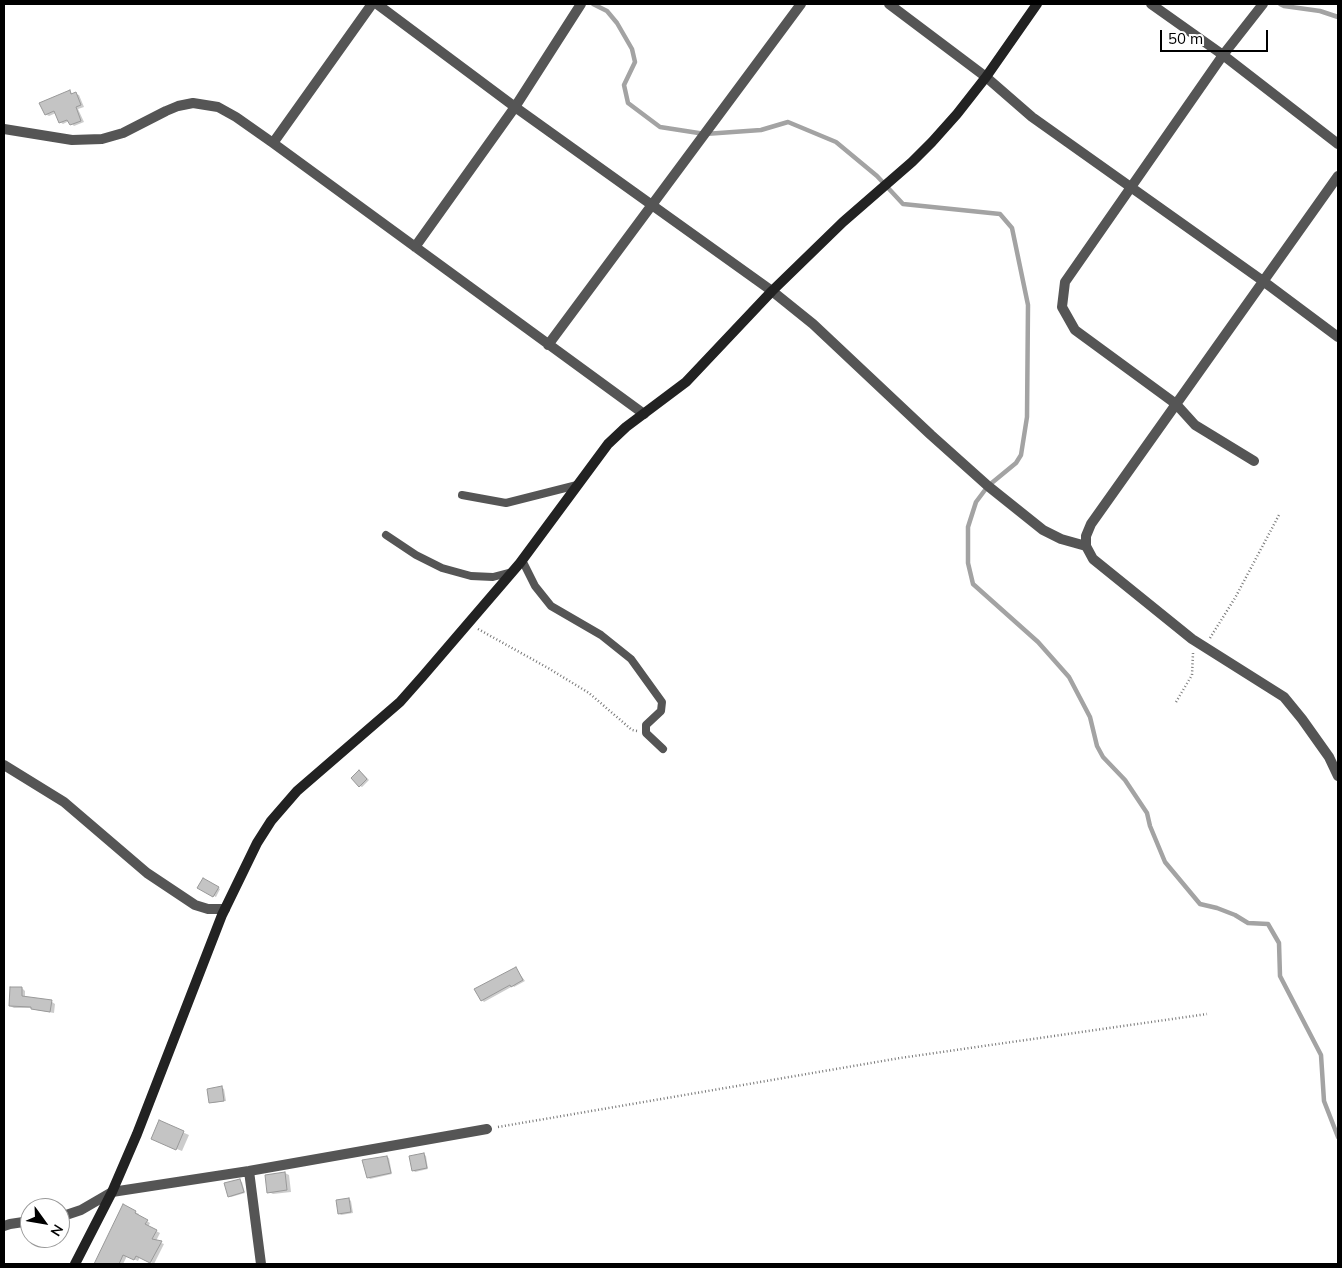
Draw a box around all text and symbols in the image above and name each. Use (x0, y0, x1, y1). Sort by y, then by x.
scale bar (1162, 20, 1270, 52)
text: 50 m (1168, 29, 1203, 48)
north arrow (20, 1198, 70, 1248)
text: N (46, 1221, 67, 1240)

